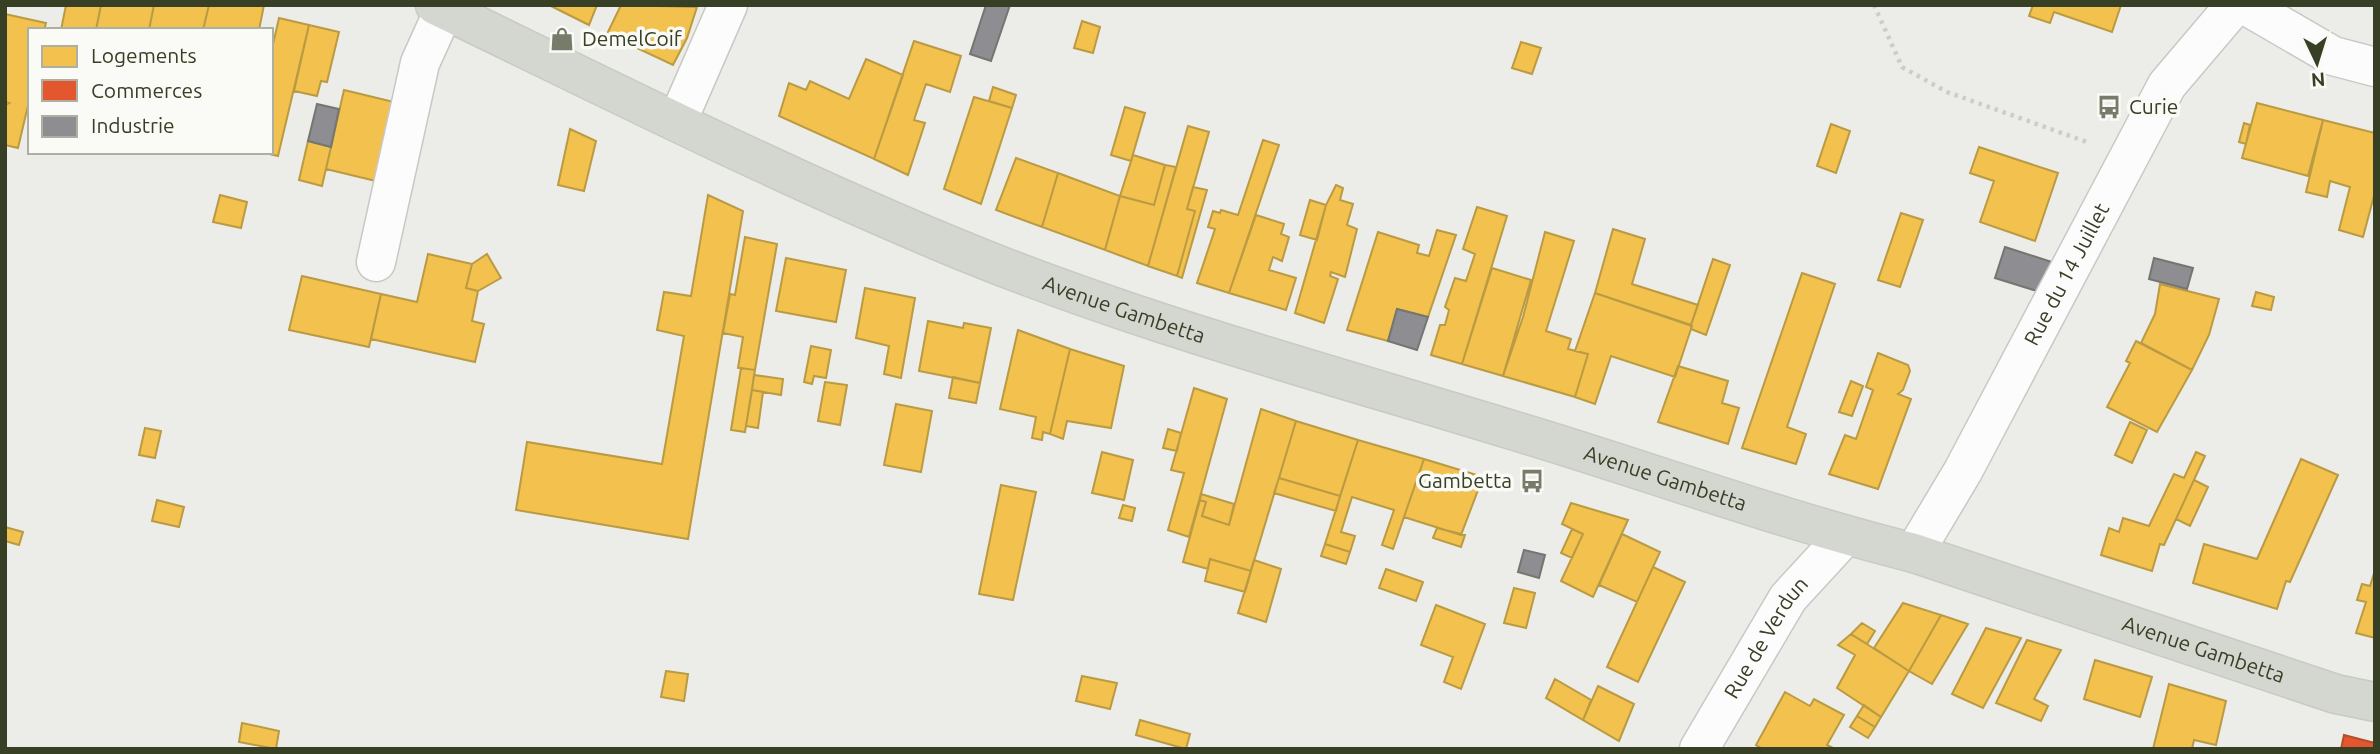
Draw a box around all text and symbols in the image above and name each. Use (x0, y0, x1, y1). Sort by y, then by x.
shop icon: DemelCoif (548, 25, 576, 53)
place label: DemelCoif (582, 26, 683, 50)
legend (28, 28, 273, 154)
north arrow (2282, 28, 2352, 98)
text: Logements (91, 43, 197, 67)
text: N (2310, 68, 2326, 91)
text: Commerces (91, 78, 202, 102)
bus stop icon: Curie (2095, 93, 2123, 121)
place label: Curie (2129, 94, 2178, 118)
text: Industrie (91, 113, 175, 137)
street label: Rue du 14 Juillet (2019, 199, 2113, 349)
street label: Avenue Gambetta (1040, 270, 1208, 347)
street label: Avenue Gambetta (1581, 440, 1750, 515)
bus stop icon: Gambetta (1518, 467, 1546, 495)
place label: Gambetta (1418, 468, 1512, 492)
street label: Rue de Verdun (1719, 572, 1812, 702)
street label: Avenue Gambetta (2120, 611, 2288, 687)

